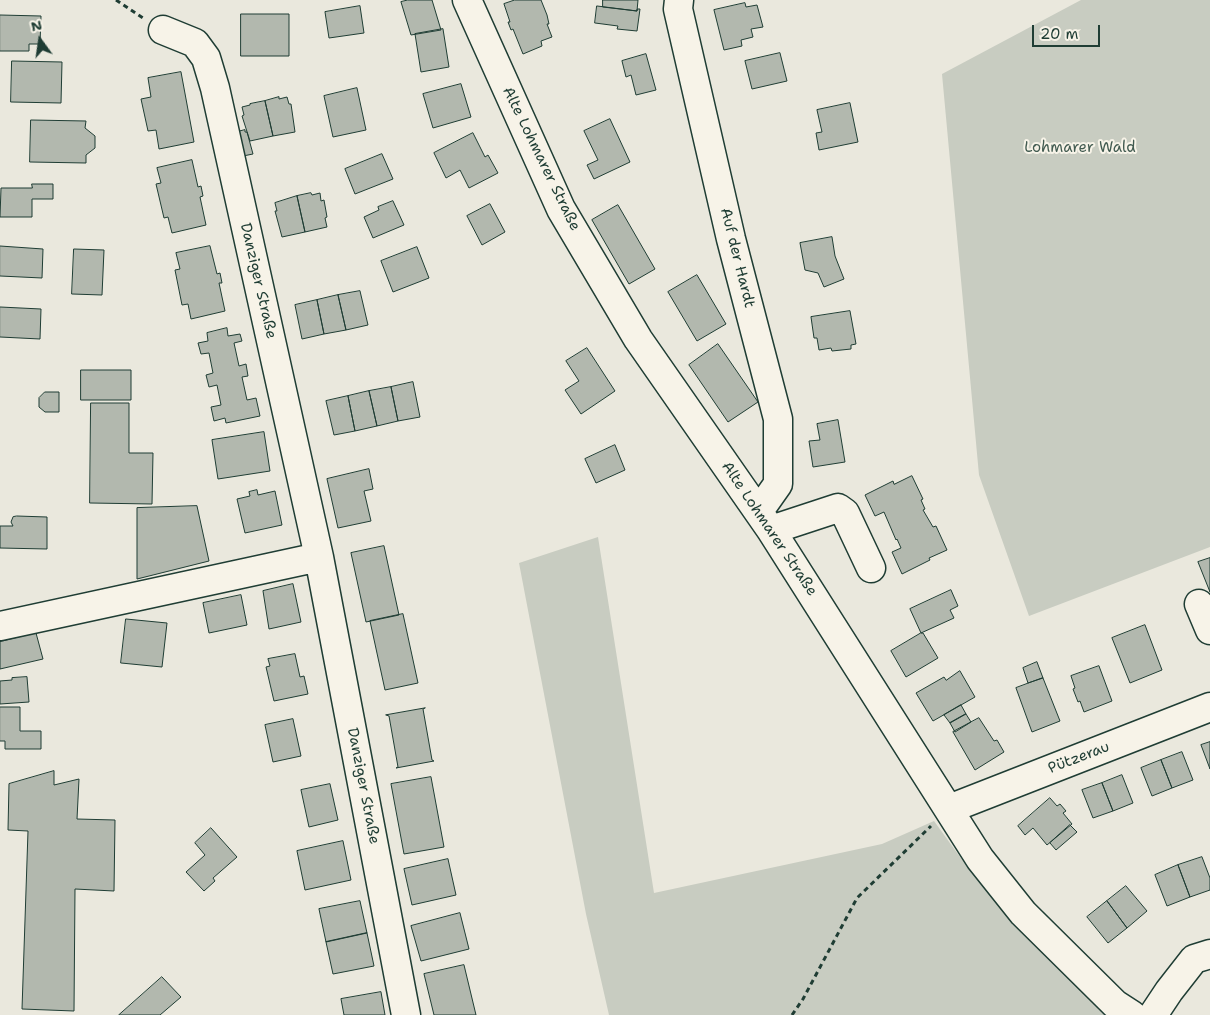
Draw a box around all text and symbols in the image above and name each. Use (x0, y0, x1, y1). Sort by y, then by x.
north arrow (15, 15, 65, 65)
text: N (29, 15, 44, 36)
scale bar (1035, 15, 1102, 47)
text: 20 m (1040, 24, 1079, 44)
street label: Alte Lohmarer Straße (498, 84, 584, 234)
park label: Lohmarer Wald (1024, 139, 1136, 157)
street label: Auf der Hardt (716, 206, 758, 310)
street label: Danziger Straße (236, 221, 280, 341)
street label: Alte Lohmarer Straße (717, 458, 821, 600)
street label: Danziger Straße (343, 726, 383, 846)
street label: Pützerau (1046, 738, 1112, 778)

